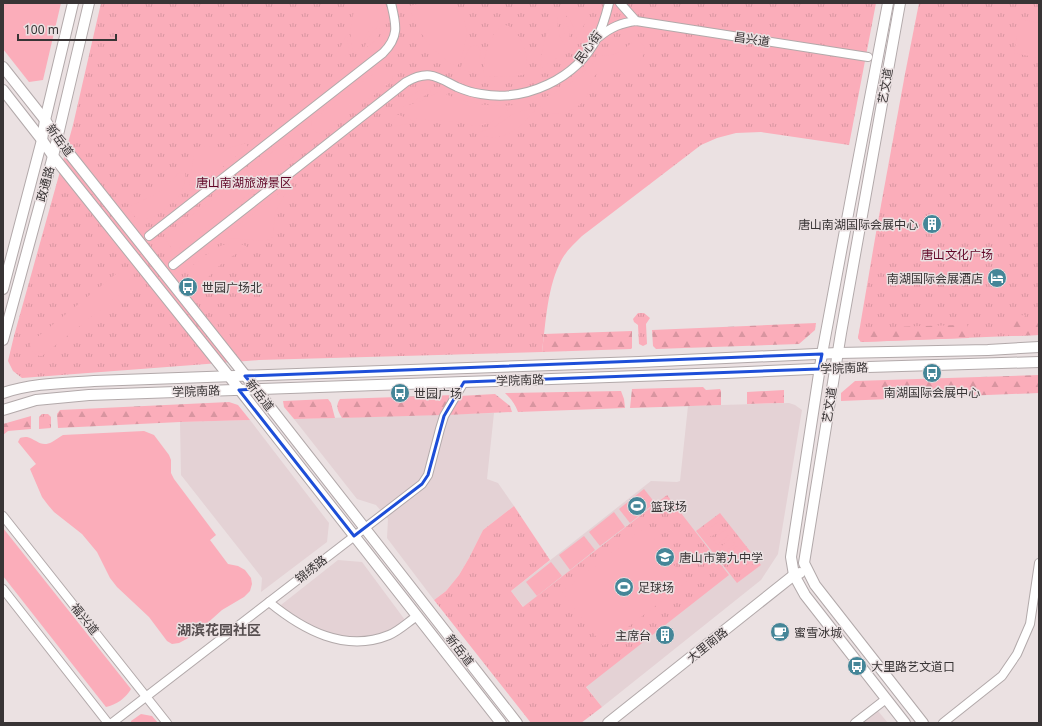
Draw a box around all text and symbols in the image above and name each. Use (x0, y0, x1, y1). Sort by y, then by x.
scale bar (18, 16, 116, 42)
text: 100 m (24, 21, 59, 38)
street label: 民心街 (571, 27, 605, 67)
street label: 昌兴道 (733, 28, 771, 50)
street label: 艺文道 (874, 67, 896, 105)
street label: 新岳道 (43, 120, 77, 160)
street label: 政通路 (32, 164, 58, 204)
park label: 唐山南湖旅游景区 (196, 174, 292, 191)
building icon: 唐山南湖国际会展中心 (921, 213, 943, 235)
place label: 唐山南湖国际会展中心 (798, 216, 918, 233)
park label: 唐山文化广场 (921, 246, 993, 263)
hotel icon: 南湖国际会展酒店 (986, 267, 1008, 289)
place label: 南湖国际会展酒店 (887, 270, 983, 287)
bus stop icon: 世园广场北 (177, 276, 199, 298)
place label: 世园广场北 (202, 279, 262, 296)
street label: 学院南路 (820, 359, 868, 377)
bus stop icon: 南湖国际会展中心 (921, 362, 943, 384)
street label: 学院南路 (496, 371, 544, 389)
street label: 新岳道 (242, 376, 278, 414)
street label: 学院南路 (172, 382, 220, 400)
bus stop icon: 世园广场 (389, 382, 411, 404)
place label: 南湖国际会展中心 (884, 384, 980, 401)
place label: 世园广场 (414, 385, 462, 402)
street label: 艺文道 (818, 386, 840, 424)
sports icon: 篮球场 (626, 495, 648, 517)
place label: 篮球场 (651, 498, 687, 515)
school or university icon: 唐山市第九中学 (654, 546, 676, 568)
place label: 唐山市第九中学 (679, 549, 763, 566)
street label: 锦绣路 (292, 551, 330, 587)
sports icon: 足球场 (613, 576, 635, 598)
place label: 足球场 (638, 579, 674, 596)
street label: 福兴道 (67, 600, 103, 638)
district label: 湖滨花园社区 (177, 620, 261, 639)
cafe icon: 蜜雪冰城 (769, 621, 791, 643)
street label: 大里南路 (683, 623, 731, 667)
building icon: 主席台 (654, 624, 676, 646)
place label: 蜜雪冰城 (794, 624, 842, 641)
place label: 主席台 (615, 627, 651, 644)
street label: 新岳道 (442, 631, 478, 669)
bus stop icon: 大里路艺文道口 (846, 655, 868, 677)
place label: 大里路艺文道口 (871, 658, 955, 675)

